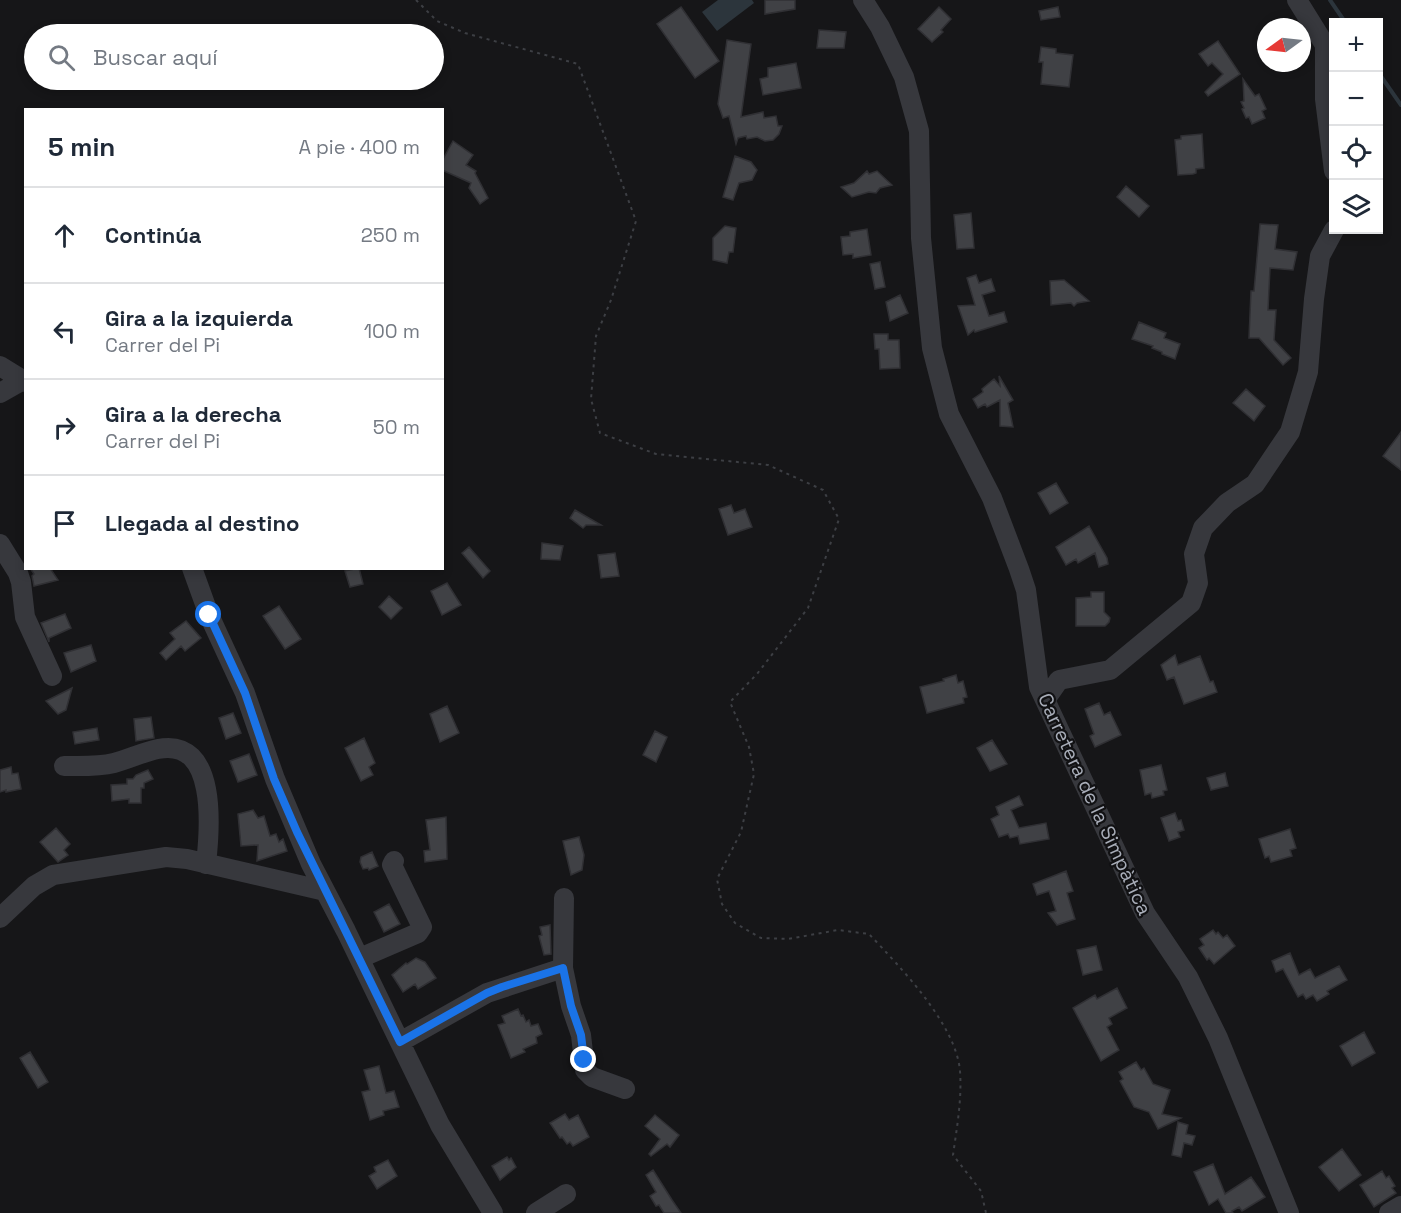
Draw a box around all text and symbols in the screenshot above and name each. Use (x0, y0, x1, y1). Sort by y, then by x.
north arrow (1257, 18, 1311, 72)
map controls (1329, 18, 1383, 234)
button: + (1329, 18, 1383, 72)
search box (24, 24, 444, 90)
icon: search (45, 41, 78, 74)
text: Buscar aquí (93, 43, 218, 71)
button: − (1329, 72, 1383, 126)
button: locate (1329, 126, 1383, 180)
text: 5 min (48, 130, 115, 164)
text: A pie · 400 m (298, 134, 420, 160)
button: layers (1329, 180, 1383, 234)
icon: ahead (48, 219, 81, 252)
text: Continúa (105, 221, 201, 249)
text: 250 m (361, 222, 420, 248)
text: Gira a la izquierda (105, 304, 293, 332)
icon: left (48, 315, 81, 348)
text: 100 m (364, 318, 420, 344)
text: Carrer del Pi (105, 332, 220, 358)
text: Gira a la derecha (105, 400, 282, 428)
icon: right (48, 411, 81, 444)
text: 50 m (373, 414, 420, 440)
text: Carrer del Pi (105, 428, 220, 454)
icon: arrive (48, 507, 81, 540)
text: Llegada al destino (105, 509, 299, 537)
route start (195, 601, 221, 627)
street label: Carretera de la Simpàtica (1032, 689, 1158, 919)
route end (570, 1046, 596, 1072)

